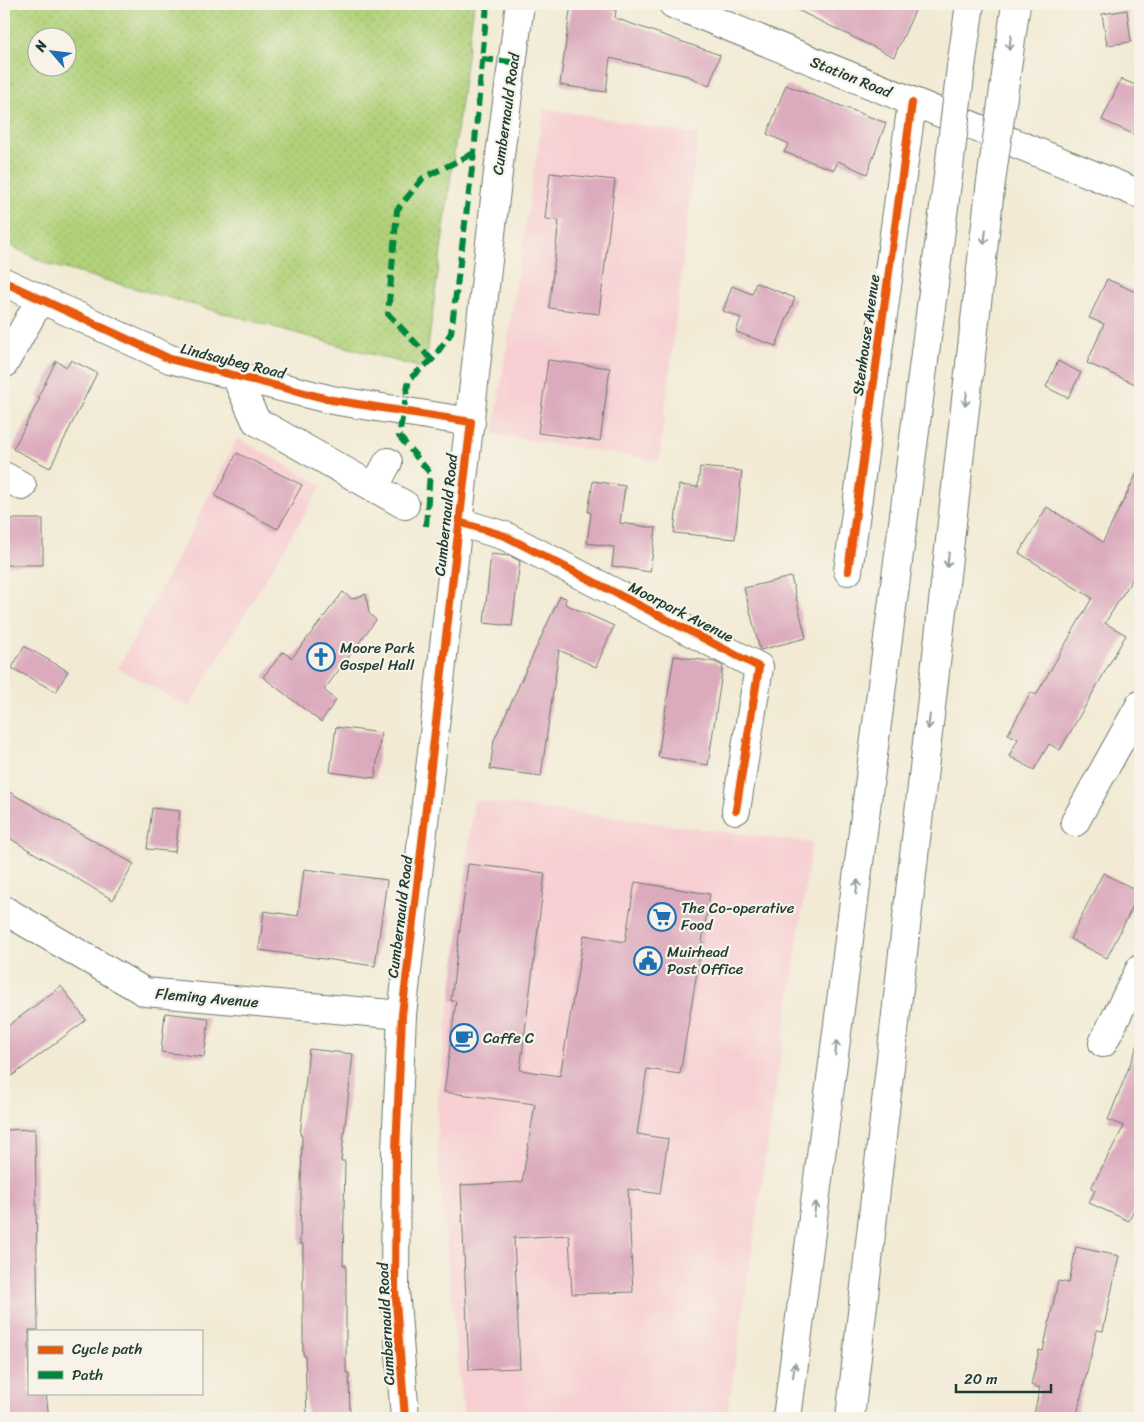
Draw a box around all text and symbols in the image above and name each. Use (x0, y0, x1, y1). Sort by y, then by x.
north arrow (28, 28, 78, 78)
one-way arrow (1005, 35, 1015, 51)
text: N (27, 36, 54, 57)
street label: Station Road (806, 49, 897, 106)
street label: Cumbernauld Road (485, 50, 528, 177)
one-way arrow (980, 229, 990, 245)
street label: Stenhouse Avenue (845, 272, 887, 397)
street label: Lindsaybeg Road (178, 335, 289, 387)
one-way arrow (961, 391, 971, 407)
street label: Cumbernauld Road (427, 452, 465, 577)
one-way arrow (943, 552, 953, 568)
street label: Moorpark Avenue (624, 574, 738, 650)
place label: Moore Park Gospel Hall (340, 635, 415, 678)
church icon: Moore Park Gospel Hall (306, 642, 336, 672)
one-way arrow (925, 713, 934, 729)
street label: Cumbernauld Road (380, 853, 421, 979)
one-way arrow (852, 879, 862, 895)
place label: The Co-operative Food (681, 895, 795, 938)
supermarket icon: The Co-operative Food (647, 902, 677, 932)
place label: Muirhead Post Office (667, 939, 744, 982)
public building icon: Muirhead Post Office (633, 946, 663, 976)
street label: Fleming Avenue (154, 981, 260, 1015)
cafe icon: Caffe C (449, 1023, 479, 1053)
place label: Caffe C (483, 1025, 535, 1051)
one-way arrow (831, 1040, 841, 1056)
one-way arrow (810, 1201, 820, 1217)
street label: Cumbernauld Road (370, 1261, 402, 1386)
legend (28, 1330, 202, 1394)
text: Cycle path (72, 1336, 143, 1362)
text: Path (72, 1362, 103, 1388)
one-way arrow (789, 1362, 799, 1378)
scale bar (956, 1362, 1052, 1394)
text: 20 m (964, 1366, 998, 1392)

